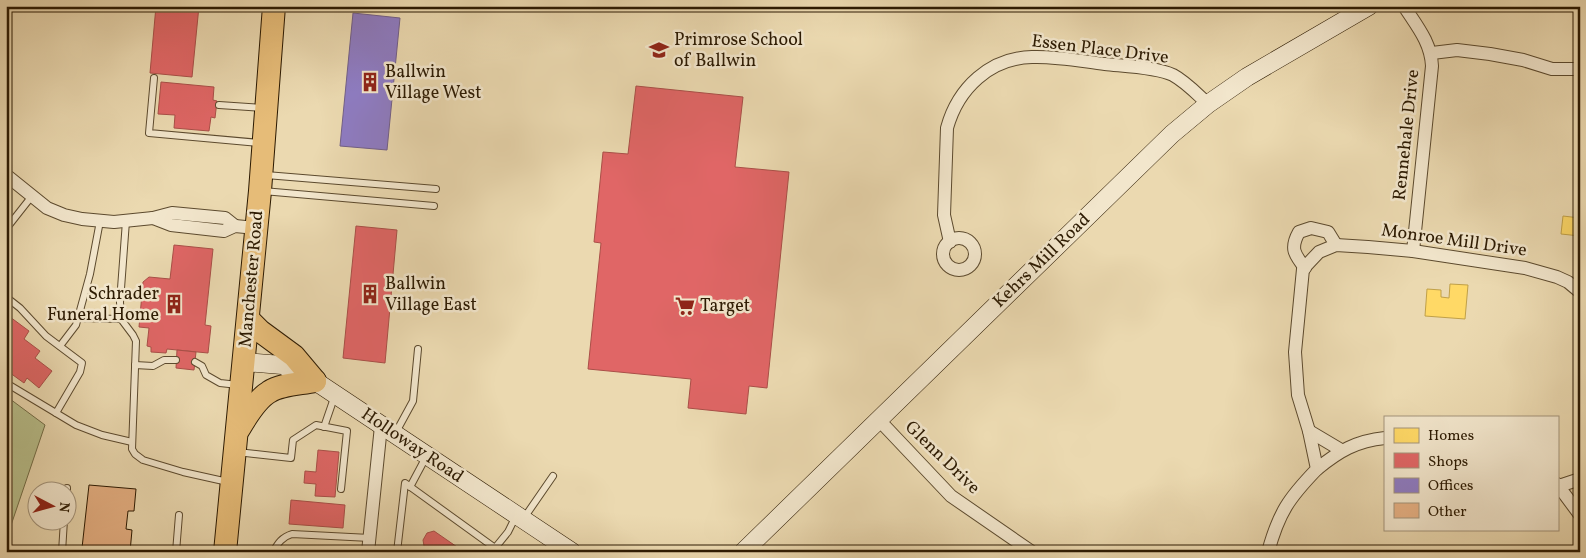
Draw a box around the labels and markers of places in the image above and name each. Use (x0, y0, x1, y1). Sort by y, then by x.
place label: Primrose School of Ballwin (674, 28, 803, 74)
school or university icon: Primrose School of Ballwin (648, 39, 670, 61)
place label: Ballwin Village West (385, 60, 482, 106)
building icon: Ballwin Village West (359, 71, 381, 93)
place label: Ballwin Village East (385, 272, 477, 318)
place label: Schrader Funeral Home (47, 282, 159, 328)
building icon: Ballwin Village East (359, 283, 381, 305)
building icon: Schrader Funeral Home (163, 293, 185, 315)
place label: Target (700, 294, 750, 319)
supermarket icon: Target (674, 295, 696, 317)

